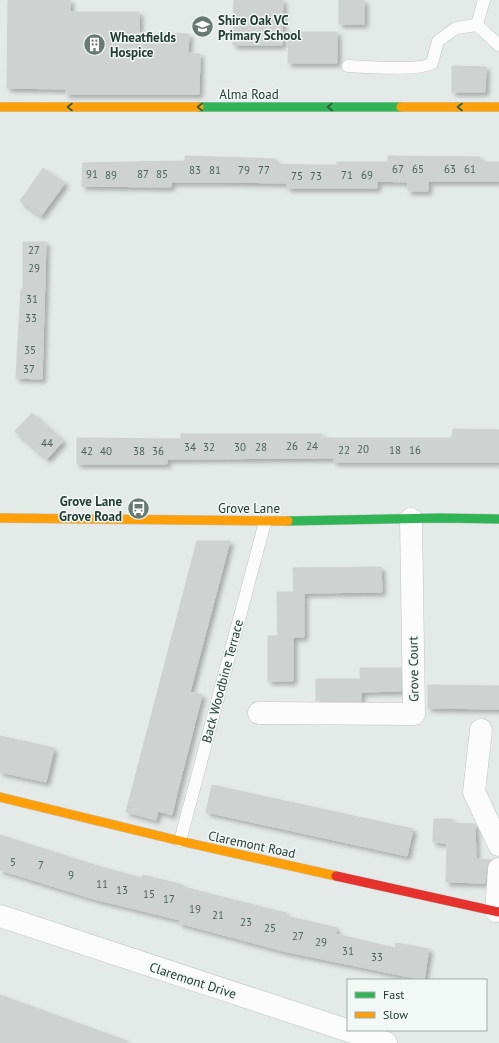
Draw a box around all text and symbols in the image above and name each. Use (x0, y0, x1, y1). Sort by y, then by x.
place label: Shire Oak VC Primary School (218, 12, 301, 44)
school or university icon: Shire Oak VC Primary School (189, 14, 215, 40)
place label: Wheatfields Hospice (110, 29, 177, 61)
building icon: Wheatfields Hospice (82, 31, 108, 57)
street label: Alma Road (219, 86, 279, 103)
one-way arrow (67, 103, 73, 111)
one-way arrow (197, 103, 203, 111)
one-way arrow (327, 103, 333, 111)
one-way arrow (457, 103, 463, 111)
house number: 67 (392, 162, 404, 176)
house number: 65 (412, 162, 424, 176)
house number: 63 (444, 162, 456, 176)
house number: 61 (464, 162, 476, 176)
house number: 83 (189, 163, 201, 177)
house number: 81 (209, 163, 221, 177)
house number: 79 (238, 163, 250, 177)
house number: 77 (258, 163, 270, 177)
house number: 91 (86, 167, 98, 181)
house number: 87 (137, 167, 149, 181)
house number: 85 (156, 167, 168, 181)
house number: 89 (105, 168, 117, 182)
house number: 71 (341, 168, 353, 182)
house number: 69 (361, 168, 373, 182)
house number: 75 (291, 169, 303, 183)
house number: 73 (310, 169, 322, 183)
house number: 27 (28, 243, 40, 257)
house number: 29 (28, 261, 40, 275)
house number: 31 (26, 292, 38, 306)
house number: 33 (25, 311, 37, 325)
house number: 35 (24, 343, 36, 357)
house number: 37 (23, 362, 35, 376)
house number: 44 (41, 436, 53, 450)
house number: 26 (286, 439, 298, 453)
house number: 24 (306, 439, 318, 453)
house number: 34 (184, 440, 196, 454)
house number: 32 (203, 440, 215, 454)
house number: 30 (234, 440, 246, 454)
house number: 28 (255, 440, 267, 454)
house number: 20 (357, 442, 369, 456)
house number: 22 (338, 443, 350, 457)
house number: 18 (389, 443, 401, 457)
house number: 16 (409, 443, 421, 457)
house number: 42 (81, 444, 93, 458)
house number: 40 (100, 444, 112, 458)
house number: 38 (133, 444, 145, 458)
house number: 36 (152, 444, 164, 458)
place label: Grove Lane Grove Road (59, 493, 122, 525)
bus stop icon: Grove Lane Grove Road (125, 495, 151, 521)
street label: Grove Lane (218, 500, 280, 517)
street label: Back Woodbine Terrace (198, 618, 247, 745)
street label: Grove Court (404, 635, 423, 702)
street label: Claremont Road (207, 827, 297, 862)
house number: 5 (10, 855, 16, 869)
house number: 7 (38, 858, 44, 872)
house number: 9 (68, 868, 74, 882)
house number: 11 (96, 877, 108, 891)
house number: 13 (116, 883, 128, 897)
house number: 15 (143, 887, 155, 901)
house number: 17 (163, 892, 175, 906)
house number: 19 (189, 902, 201, 916)
house number: 21 (212, 908, 224, 922)
house number: 23 (240, 915, 252, 929)
house number: 25 (264, 921, 276, 935)
house number: 27 (292, 929, 304, 943)
house number: 29 (315, 935, 327, 949)
house number: 31 (342, 944, 354, 958)
house number: 33 (371, 950, 383, 964)
street label: Claremont Drive (147, 958, 238, 1003)
legend (347, 979, 487, 1031)
text: Fast (383, 987, 404, 1002)
text: Slow (383, 1007, 408, 1022)

